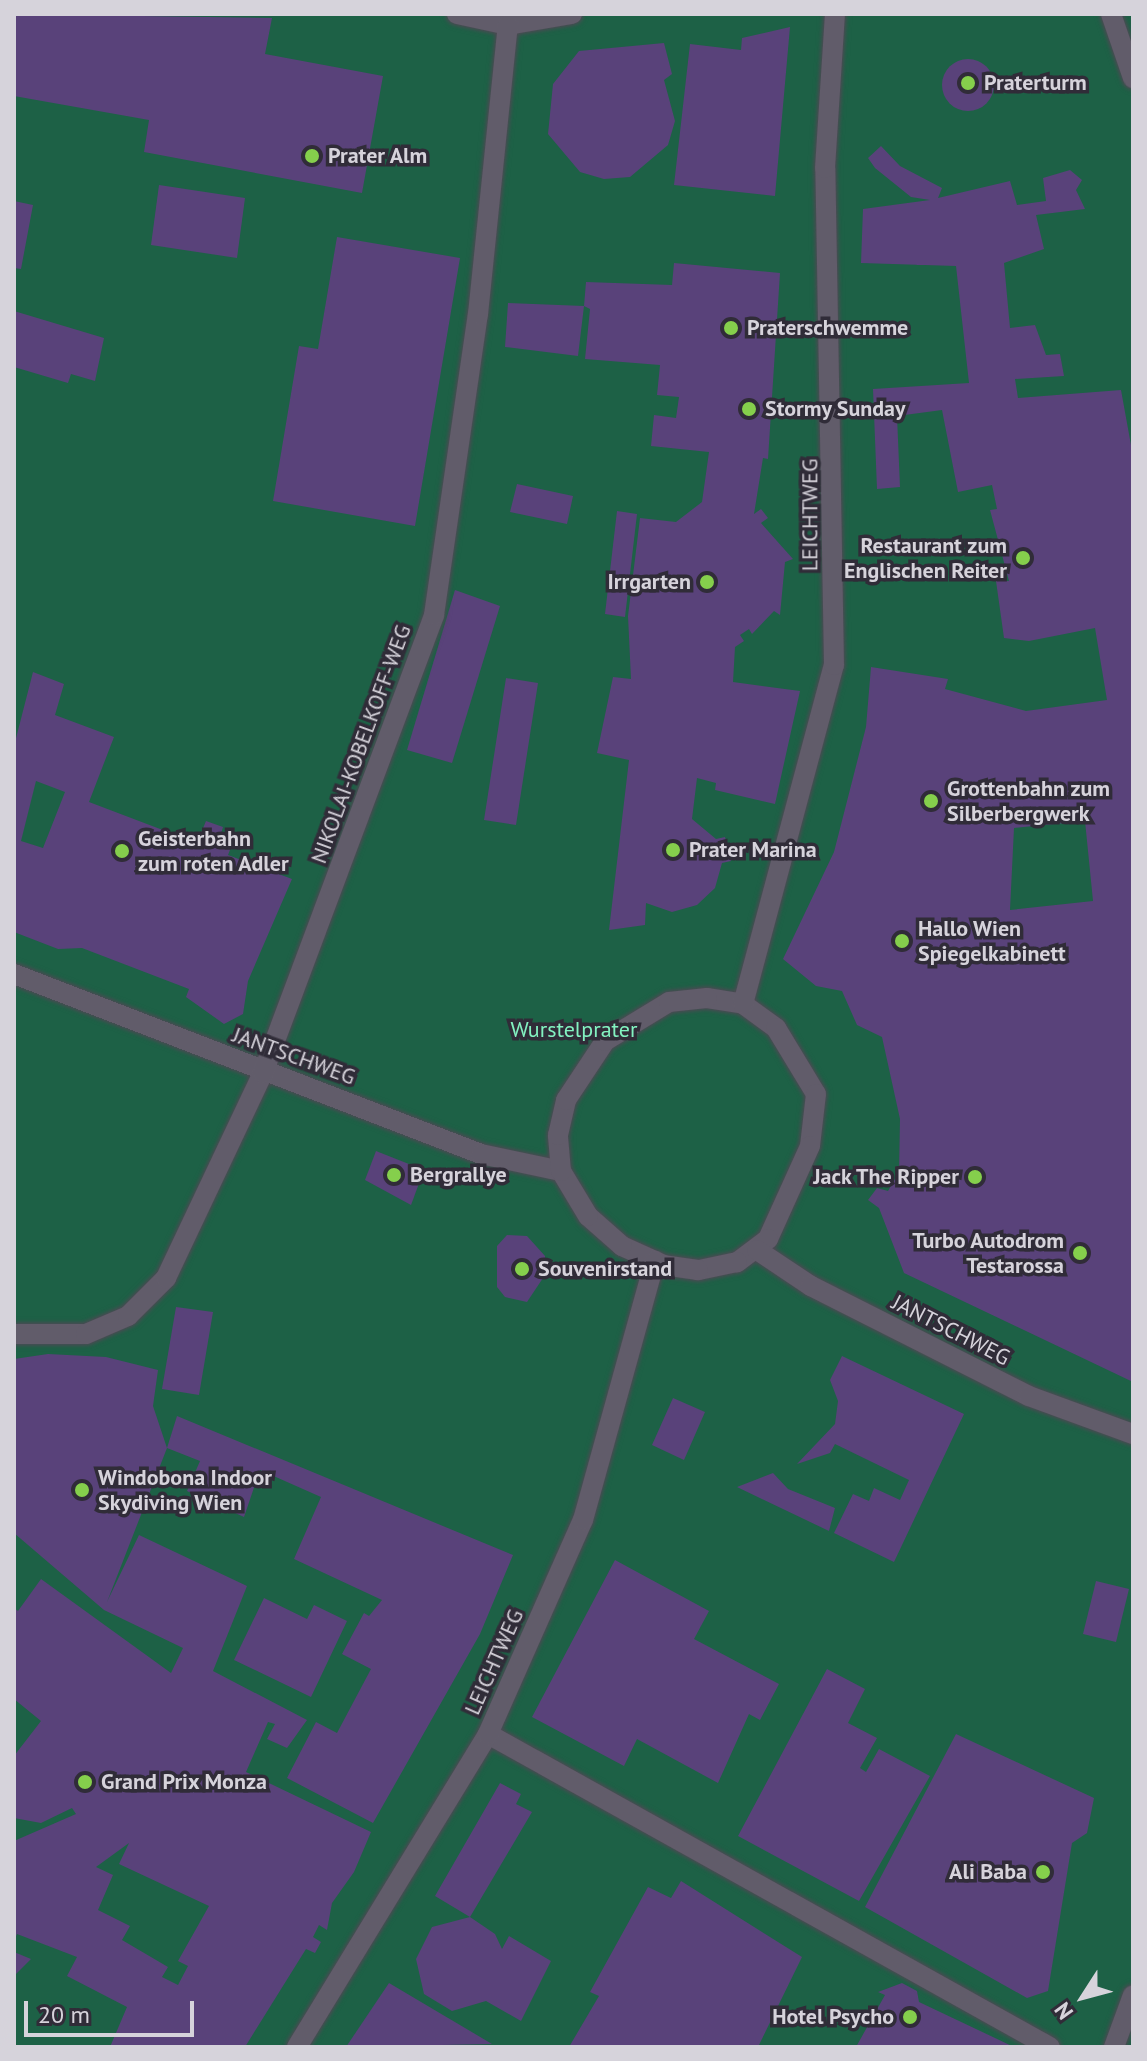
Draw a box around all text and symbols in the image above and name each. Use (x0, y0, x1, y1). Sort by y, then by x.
place label: Praterturm (984, 70, 1087, 96)
marker: Praterturm (959, 74, 977, 92)
place label: Prater Alm (328, 143, 428, 169)
marker: Prater Alm (303, 147, 321, 165)
place label: Praterschwemme (747, 315, 908, 341)
marker: Praterschwemme (722, 319, 740, 337)
place label: Stormy Sunday (765, 396, 906, 422)
marker: Stormy Sunday (740, 400, 758, 418)
street label: LEICHTWEG (797, 459, 823, 571)
place label: Restaurant zum Englischen Reiter (844, 532, 1007, 584)
marker: Restaurant zum Englischen Reiter (1014, 549, 1032, 567)
place label: Irrgarten (607, 569, 691, 595)
marker: Irrgarten (698, 573, 716, 591)
street label: NIKOLAI-KOBELKOFF-WEG (305, 621, 417, 867)
place label: Grottenbahn zum Silberbergwerk (947, 775, 1110, 826)
marker: Grottenbahn zum Silberbergwerk (922, 792, 940, 810)
place label: Geisterbahn zum roten Adler (138, 825, 290, 876)
place label: Prater Marina (689, 837, 817, 863)
marker: Prater Marina (664, 841, 682, 859)
marker: Geisterbahn zum roten Adler (113, 842, 131, 860)
place label: Hallo Wien Spiegelkabinett (918, 915, 1066, 966)
marker: Hallo Wien Spiegelkabinett (893, 932, 911, 950)
park label: Wurstelprater (511, 1017, 637, 1043)
street label: JANTSCHWEG (229, 1022, 359, 1090)
place label: Bergrallye (410, 1162, 507, 1188)
place label: Jack The Ripper (812, 1164, 959, 1190)
marker: Bergrallye (385, 1166, 403, 1184)
marker: Jack The Ripper (966, 1168, 984, 1186)
place label: Turbo Autodrom Testarossa (911, 1227, 1064, 1278)
marker: Turbo Autodrom Testarossa (1071, 1244, 1089, 1262)
place label: Souvenirstand (538, 1256, 672, 1282)
marker: Souvenirstand (513, 1260, 531, 1278)
street label: JANTSCHWEG (888, 1289, 1014, 1371)
place label: Windobona Indoor Skydiving Wien (98, 1464, 272, 1516)
marker: Windobona Indoor Skydiving Wien (73, 1481, 91, 1499)
street label: LEICHTWEG (459, 1605, 529, 1719)
place label: Grand Prix Monza (101, 1769, 268, 1795)
marker: Grand Prix Monza (76, 1773, 94, 1791)
place label: Ali Baba (949, 1859, 1027, 1885)
marker: Ali Baba (1034, 1863, 1052, 1881)
north arrow (1043, 1957, 1123, 2037)
scale bar (28, 1985, 198, 2035)
text: N (1048, 1997, 1079, 2025)
text: 20 m (38, 1999, 90, 2030)
place label: Hotel Psycho (772, 2004, 894, 2030)
marker: Hotel Psycho (901, 2008, 919, 2026)

